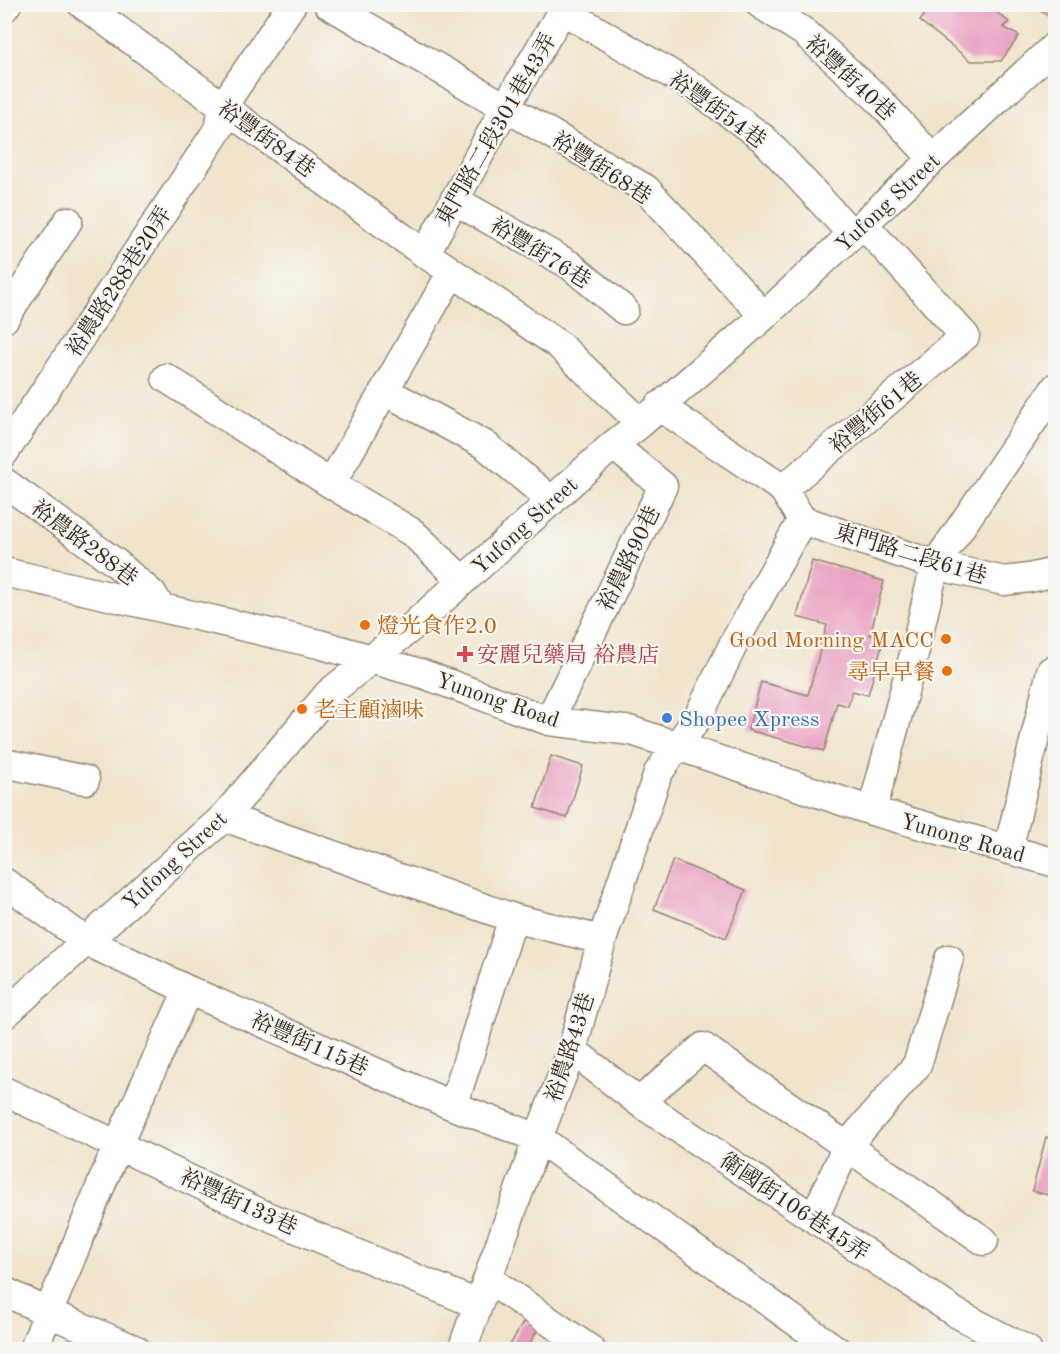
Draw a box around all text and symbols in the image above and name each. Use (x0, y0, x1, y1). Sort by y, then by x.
street label: 東門路二段301巷43弄 (431, 29, 561, 230)
street label: 裕豐街40巷 (801, 30, 900, 125)
street label: 裕豐街54巷 (664, 67, 770, 153)
street label: 裕豐街84巷 (213, 96, 319, 182)
street label: 裕豐街68巷 (547, 127, 656, 209)
street label: Yufong Street (832, 150, 945, 257)
street label: 裕農路288巷20弄 (61, 202, 176, 361)
street label: 裕豐街76巷 (486, 213, 595, 293)
street label: 裕豐街61巷 (824, 367, 927, 458)
street label: Yufong Street (468, 474, 582, 579)
street label: 裕農路288巷 (27, 495, 142, 590)
street label: 裕農路90巷 (593, 502, 665, 615)
street label: 東門路二段61巷 (832, 519, 990, 588)
place label: 燈光食作2.0 (377, 614, 497, 638)
marker: 燈光食作2.0 (358, 618, 372, 632)
place label: Good Morning MACC (729, 630, 934, 652)
marker: Good Morning MACC (939, 632, 953, 646)
place label: 安麗兒藥局 裕農店 (477, 643, 659, 667)
marker: 安麗兒藥局 裕農店 (458, 647, 472, 661)
place label: 尋早早餐 (847, 660, 935, 684)
marker: 尋早早餐 (940, 664, 954, 678)
street label: Yunong Road (433, 670, 562, 732)
place label: 老主顧滷味 (314, 698, 424, 722)
marker: 老主顧滷味 (295, 702, 309, 716)
place label: Shopee Xpress (679, 709, 819, 731)
marker: Shopee Xpress (660, 711, 674, 725)
street label: Yufong Street (119, 808, 232, 915)
street label: Yunong Road (898, 811, 1027, 867)
street label: 裕農路43巷 (541, 990, 599, 1105)
street label: 裕豐街115巷 (247, 1007, 372, 1081)
street label: 衛國街106巷45弄 (716, 1148, 873, 1265)
street label: 裕豐街133巷 (176, 1164, 301, 1239)

